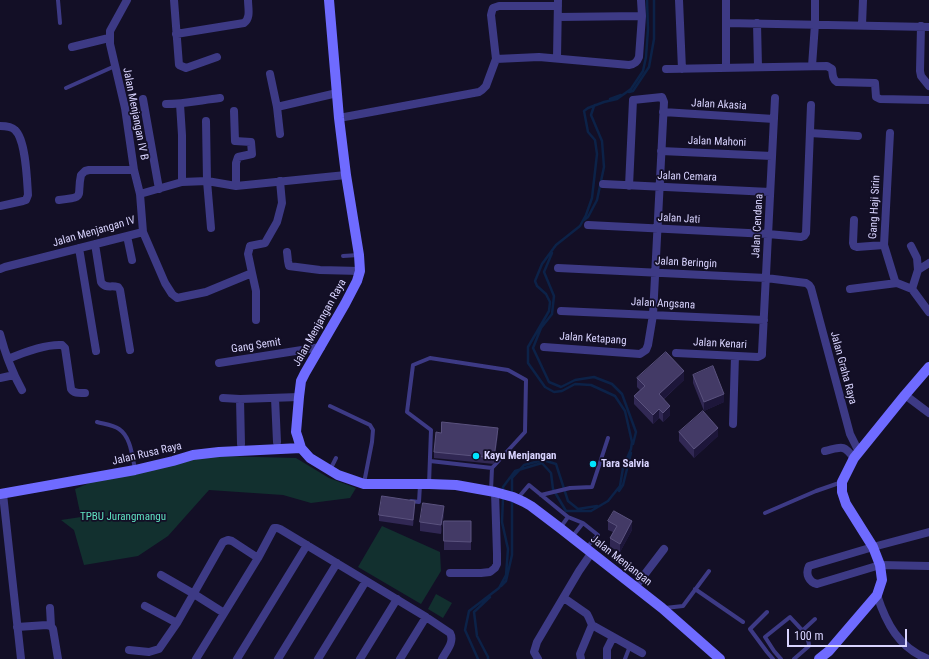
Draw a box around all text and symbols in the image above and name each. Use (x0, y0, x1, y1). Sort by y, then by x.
street label: Jalan Menjangan IV B (120, 67, 150, 161)
street label: Jalan Akasia (691, 97, 747, 113)
street label: Jalan Mahoni (688, 134, 746, 150)
street label: Jalan Cemara (657, 169, 717, 185)
street label: Gang Haji Sirin (867, 175, 883, 239)
street label: Jalan Cendana (750, 194, 766, 258)
street label: Jalan Jati (657, 211, 701, 227)
street label: Jalan Menjangan IV (51, 214, 137, 250)
street label: Jalan Beringin (655, 255, 717, 271)
street label: Jalan Menjangan Raya (291, 277, 349, 369)
street label: Jalan Angsana (631, 296, 695, 312)
street label: Jalan Ketapang (559, 330, 627, 348)
street label: Jalan Graha Raya (827, 330, 859, 406)
street label: Gang Semit (230, 336, 282, 356)
street label: Jalan Kenari (693, 336, 747, 352)
street label: Jalan Rusa Raya (111, 440, 183, 468)
place label: Kayu Menjangan (484, 449, 556, 463)
marker: Kayu Menjangan (471, 451, 481, 461)
place label: Tara Salvia (601, 457, 649, 471)
marker: Tara Salvia (588, 459, 598, 469)
park label: TPBU Jurangmangu (80, 510, 166, 524)
street label: Jalan Menjangan (588, 533, 654, 589)
scale bar (789, 621, 909, 647)
text: 100 m (794, 629, 824, 643)

